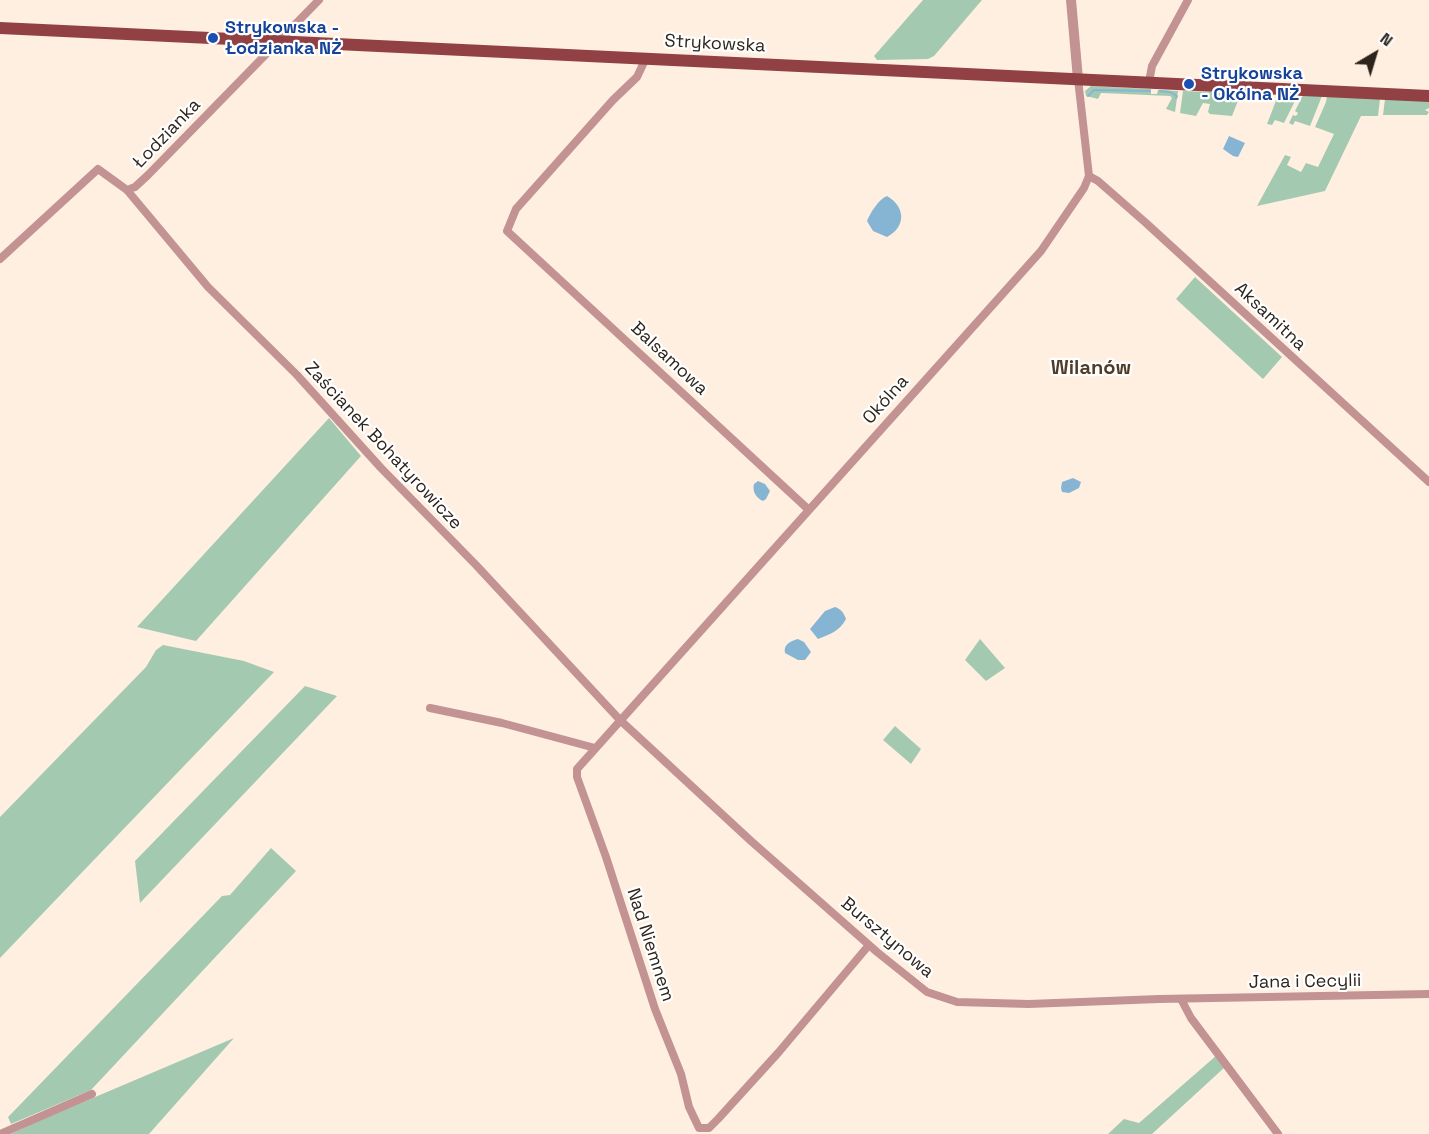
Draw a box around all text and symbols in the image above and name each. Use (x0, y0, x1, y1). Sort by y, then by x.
place label: Strykowska - Łodzianka NŻ (225, 17, 341, 60)
north arrow (1345, 24, 1405, 84)
text: N (1376, 28, 1397, 51)
marker: Strykowska - Łodzianka NŻ (206, 31, 220, 45)
street label: Strykowska (664, 31, 766, 57)
place label: Strykowska - Okólna NŻ (1201, 63, 1303, 106)
marker: Strykowska - Okólna NŻ (1182, 77, 1196, 91)
street label: Łodzianka (129, 95, 205, 173)
street label: Aksamitna (1230, 278, 1310, 356)
street label: Balsamowa (626, 318, 712, 400)
district label: Wilanów (1051, 357, 1131, 381)
street label: Zaścianek Bohatyrowicze (300, 358, 466, 534)
street label: Okólna (859, 371, 913, 429)
street label: Nad Niemnem (622, 886, 678, 1004)
street label: Bursztynowa (836, 893, 938, 983)
street label: Jana i Cecylii (1248, 970, 1362, 994)

